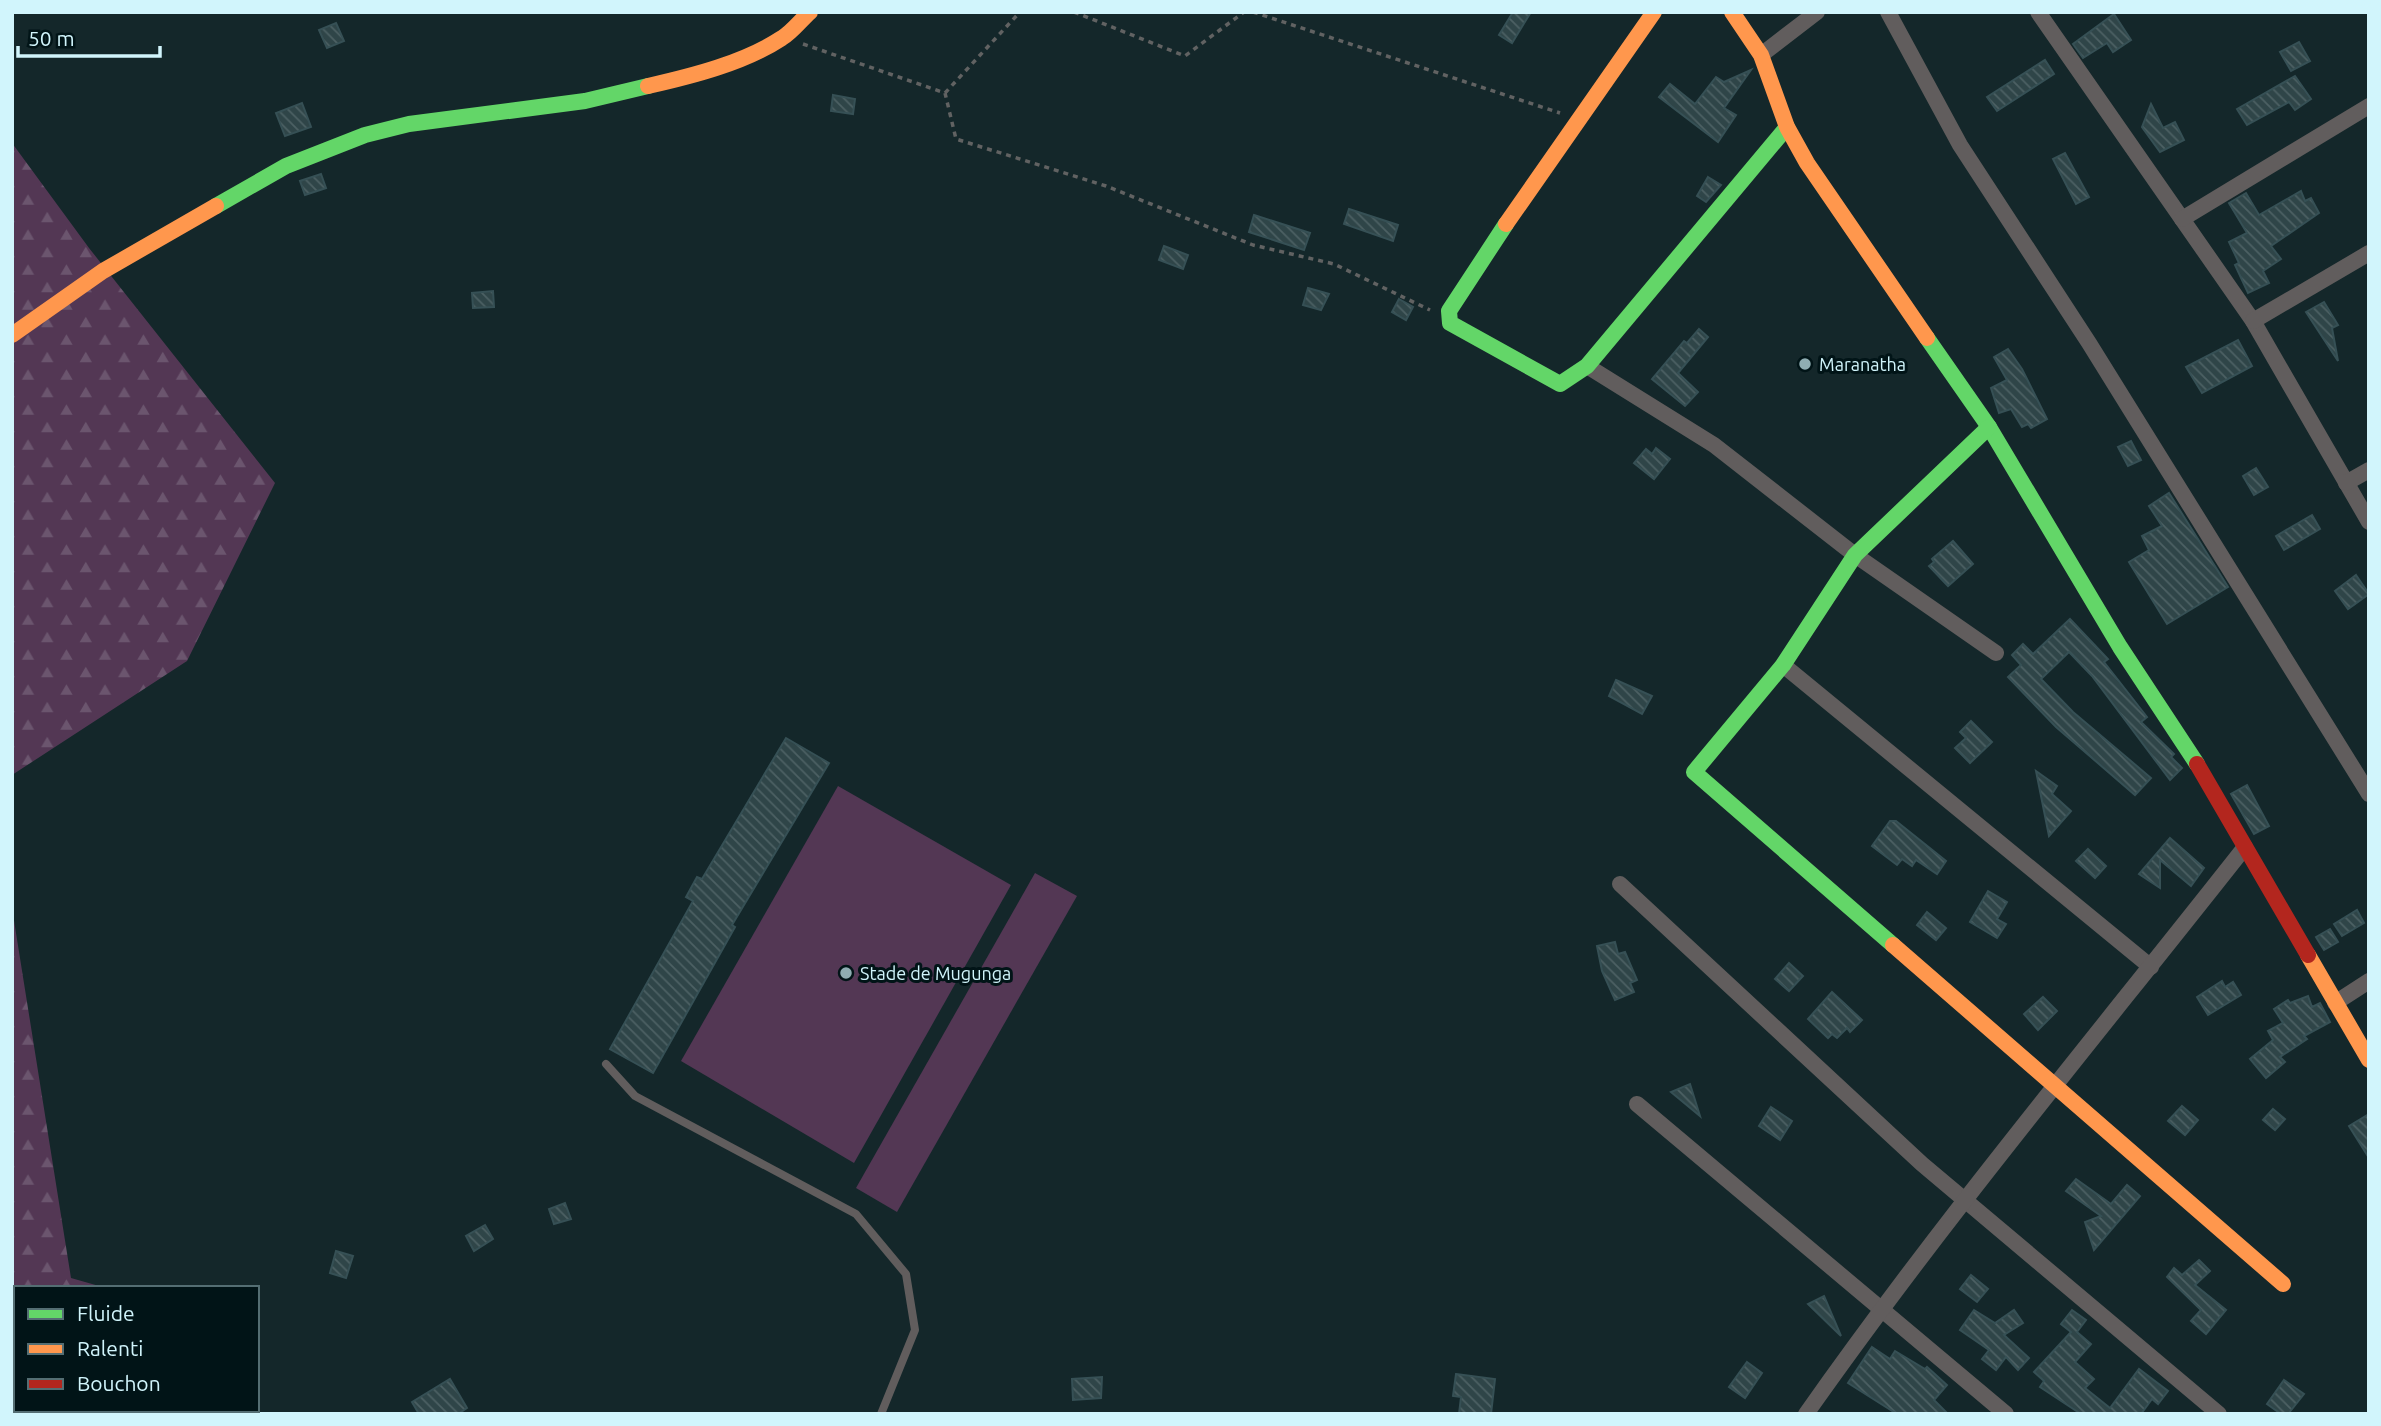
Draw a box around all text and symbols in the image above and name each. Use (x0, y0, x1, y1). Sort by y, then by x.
scale bar (18, 14, 159, 58)
text: 50 m (28, 26, 75, 50)
place label: Maranatha (1819, 354, 1906, 374)
marker: Maranatha (1797, 356, 1813, 372)
place label: Stade de Mugunga (860, 963, 1011, 983)
marker: Stade de Mugunga (838, 965, 854, 981)
legend (14, 1286, 259, 1412)
text: Fluide (77, 1301, 135, 1325)
text: Ralenti (77, 1336, 143, 1360)
text: Bouchon (77, 1371, 161, 1395)

